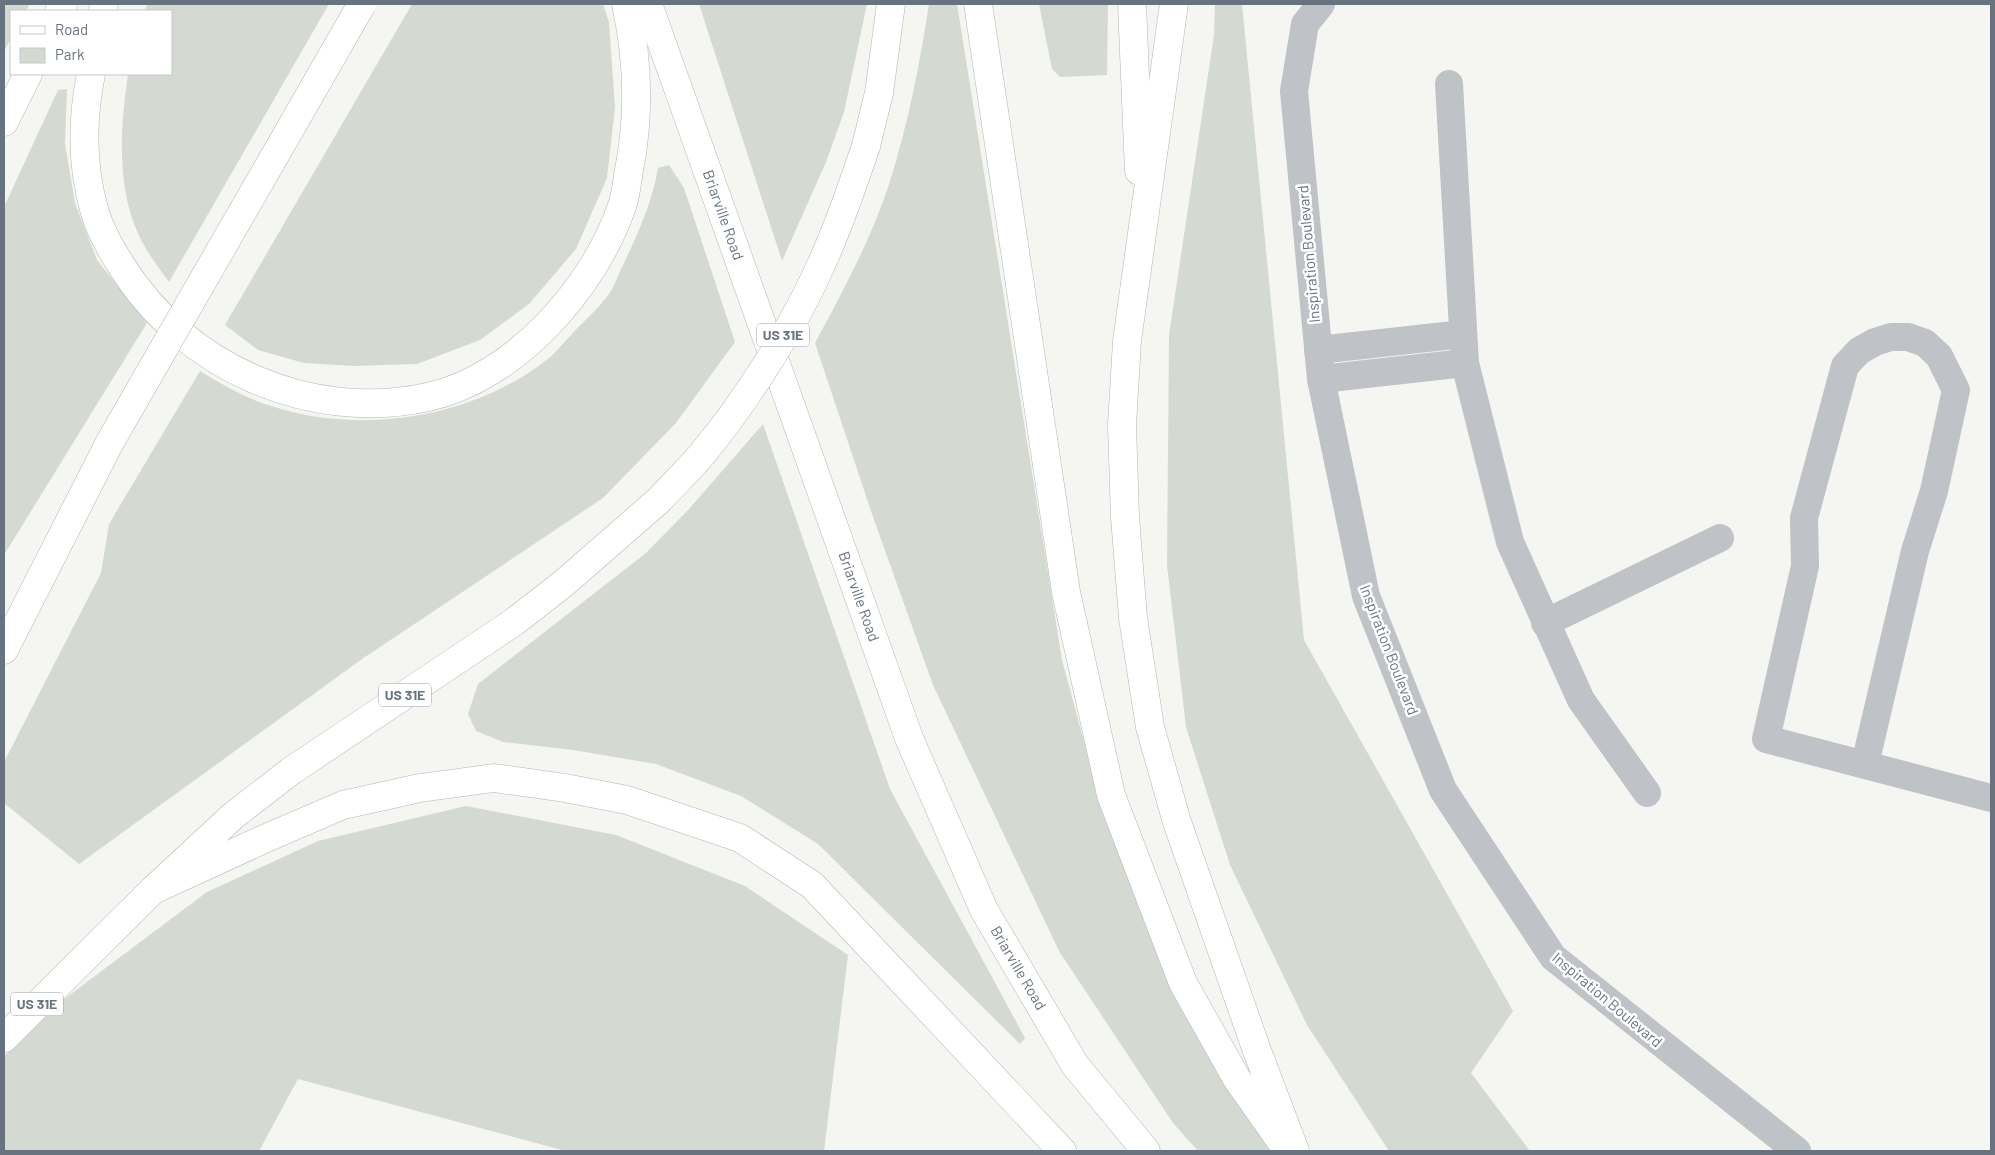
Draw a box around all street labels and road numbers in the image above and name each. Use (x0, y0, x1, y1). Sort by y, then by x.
street label: Briarville Road (700, 167, 748, 262)
street label: Inspiration Boulevard (1293, 185, 1323, 324)
road number: US 31E (757, 324, 809, 346)
street label: Briarville Road (835, 549, 884, 644)
street label: Inspiration Boulevard (1357, 582, 1423, 717)
road number: US 31E (379, 684, 431, 706)
street label: Briarville Road (987, 922, 1051, 1013)
street label: Inspiration Boulevard (1549, 948, 1666, 1050)
road number: US 31E (11, 992, 63, 1016)

